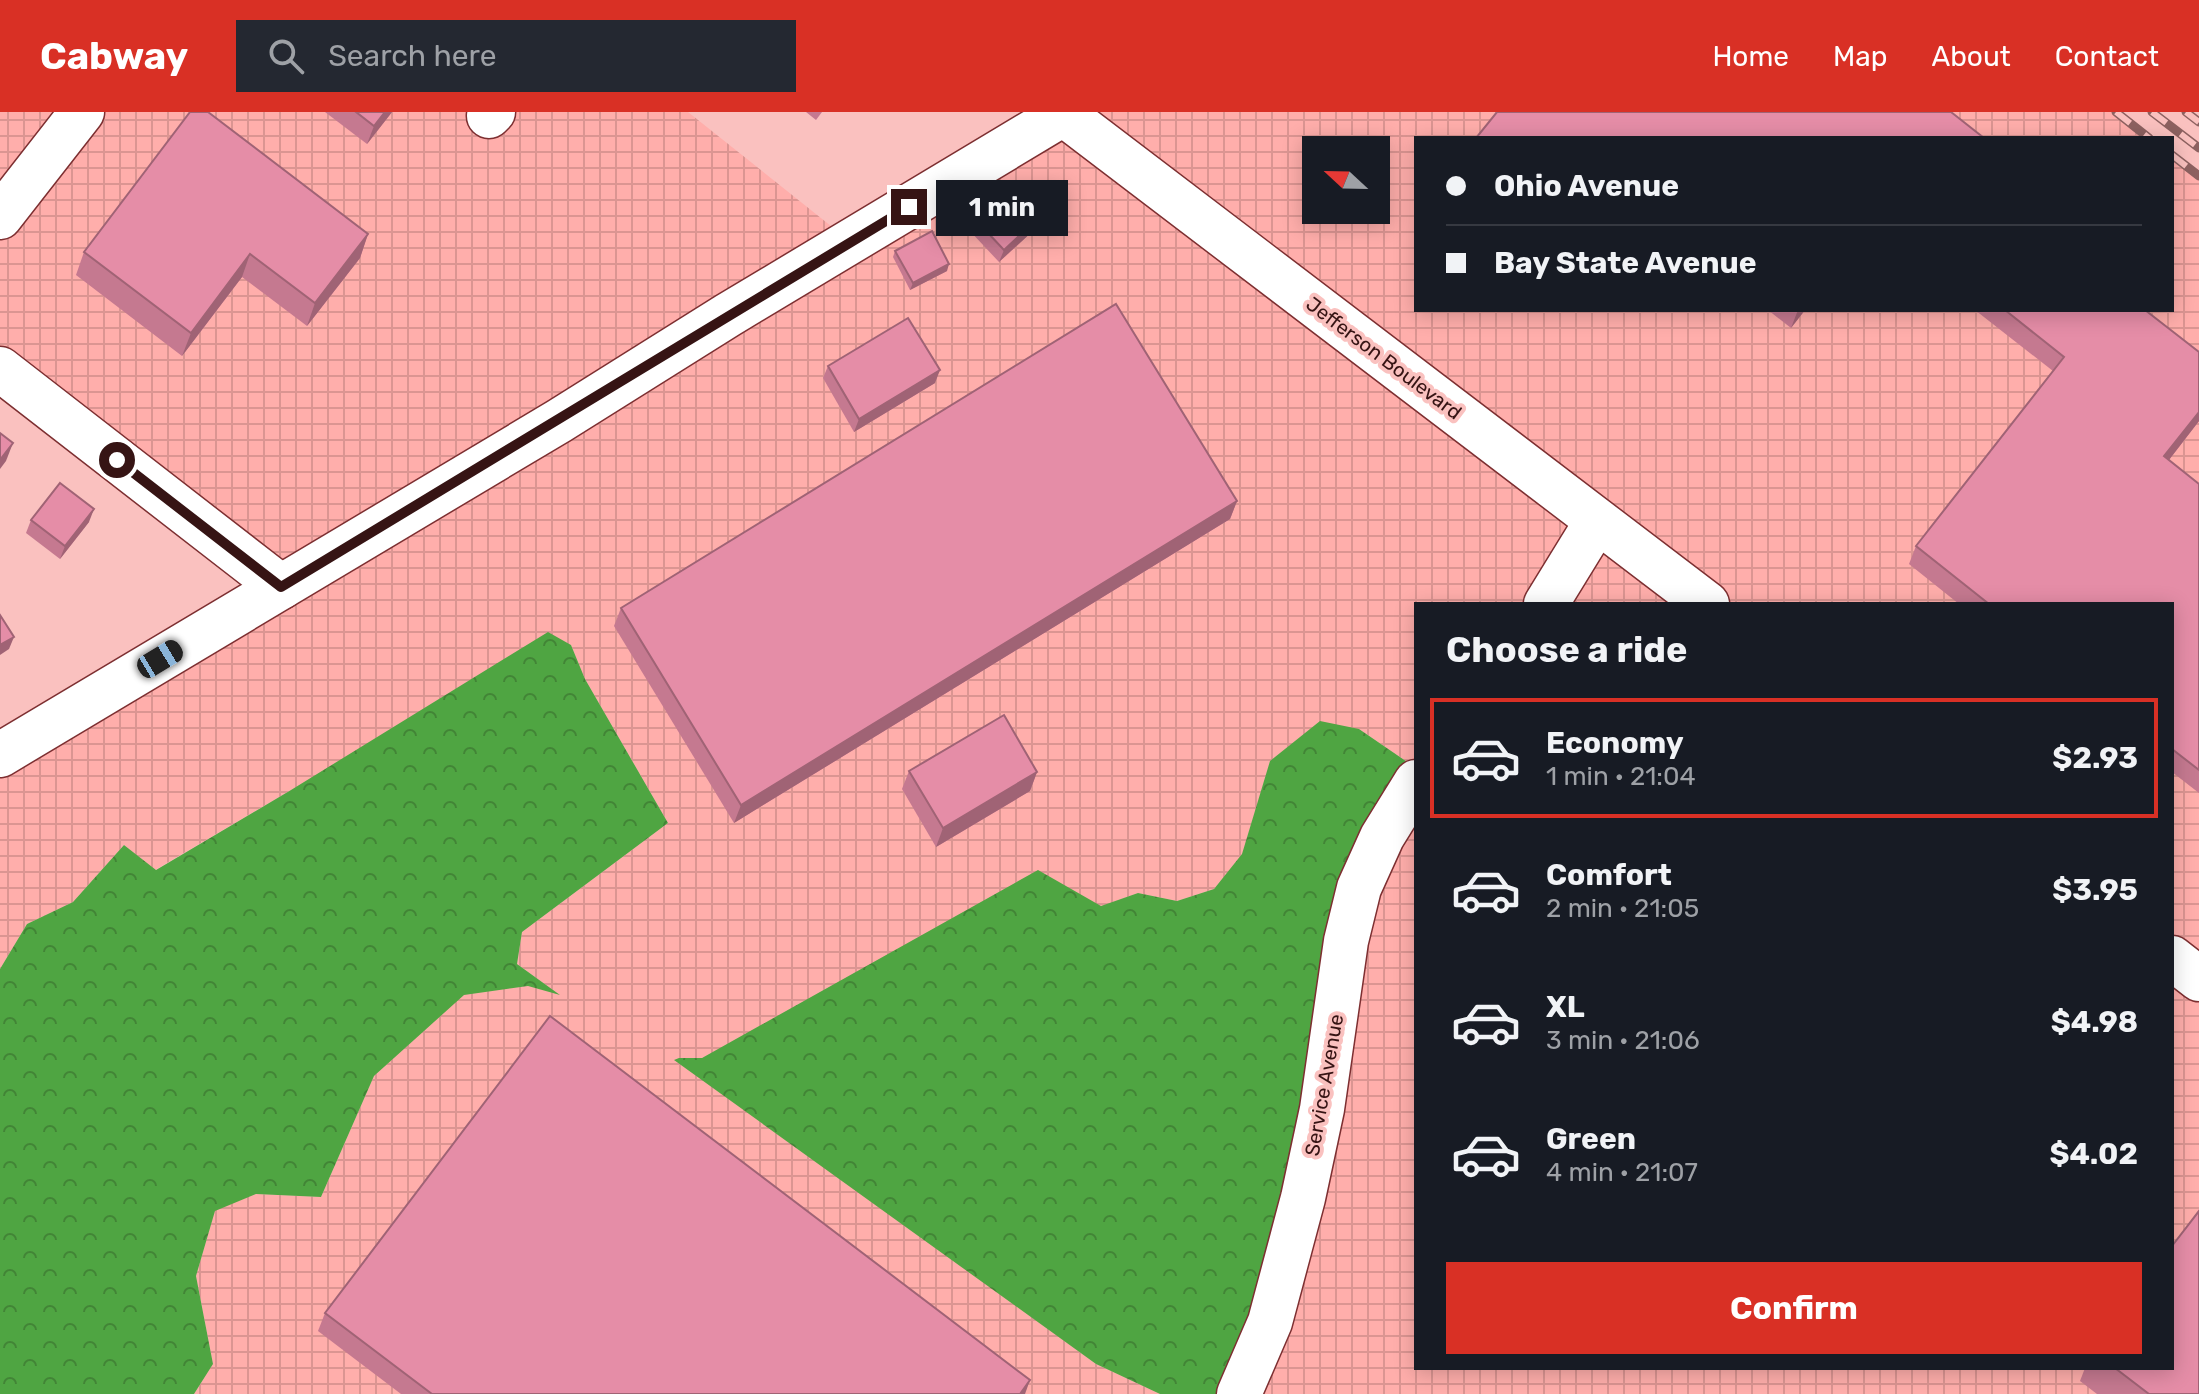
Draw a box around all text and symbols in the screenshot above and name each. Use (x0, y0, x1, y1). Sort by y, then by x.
search box (236, 20, 796, 92)
text: Cabway (40, 33, 188, 79)
icon: search (264, 34, 308, 78)
text: Search here (328, 38, 496, 74)
text: Home (1712, 40, 1789, 73)
text: Map (1833, 40, 1887, 73)
text: About (1931, 40, 2011, 73)
text: Contact (2055, 40, 2159, 73)
north arrow (1302, 136, 1390, 224)
map controls (1302, 136, 1390, 224)
text: Ohio Avenue (1494, 168, 1679, 204)
callout: 1 min (937, 179, 1069, 235)
route end (891, 189, 927, 225)
text: 1 min (969, 192, 1035, 223)
text: Bay State Avenue (1494, 245, 1757, 281)
street label: Jefferson Boulevard (1302, 292, 1466, 424)
route start (99, 442, 135, 478)
text: Choose a ride (1446, 628, 1687, 671)
car (133, 636, 187, 682)
icon: car (1450, 722, 1522, 794)
text: Economy (1546, 725, 1684, 761)
text: $2.93 (2052, 740, 2138, 776)
text: 1 min · 21:04 (1546, 761, 1696, 792)
icon: car (1450, 854, 1522, 926)
text: Comfort (1546, 857, 1672, 893)
text: $3.95 (2052, 872, 2138, 908)
text: 2 min · 21:05 (1546, 893, 1699, 924)
icon: car (1450, 986, 1522, 1058)
text: XL (1546, 989, 1585, 1025)
text: $4.98 (2051, 1004, 2138, 1040)
street label: Service Avenue (1300, 1012, 1348, 1158)
text: 3 min · 21:06 (1546, 1025, 1700, 1056)
icon: car (1450, 1118, 1522, 1190)
text: Green (1546, 1121, 1636, 1157)
text: $4.02 (2049, 1136, 2138, 1172)
text: 4 min · 21:07 (1546, 1157, 1698, 1188)
button: Confirm (1446, 1262, 2142, 1354)

